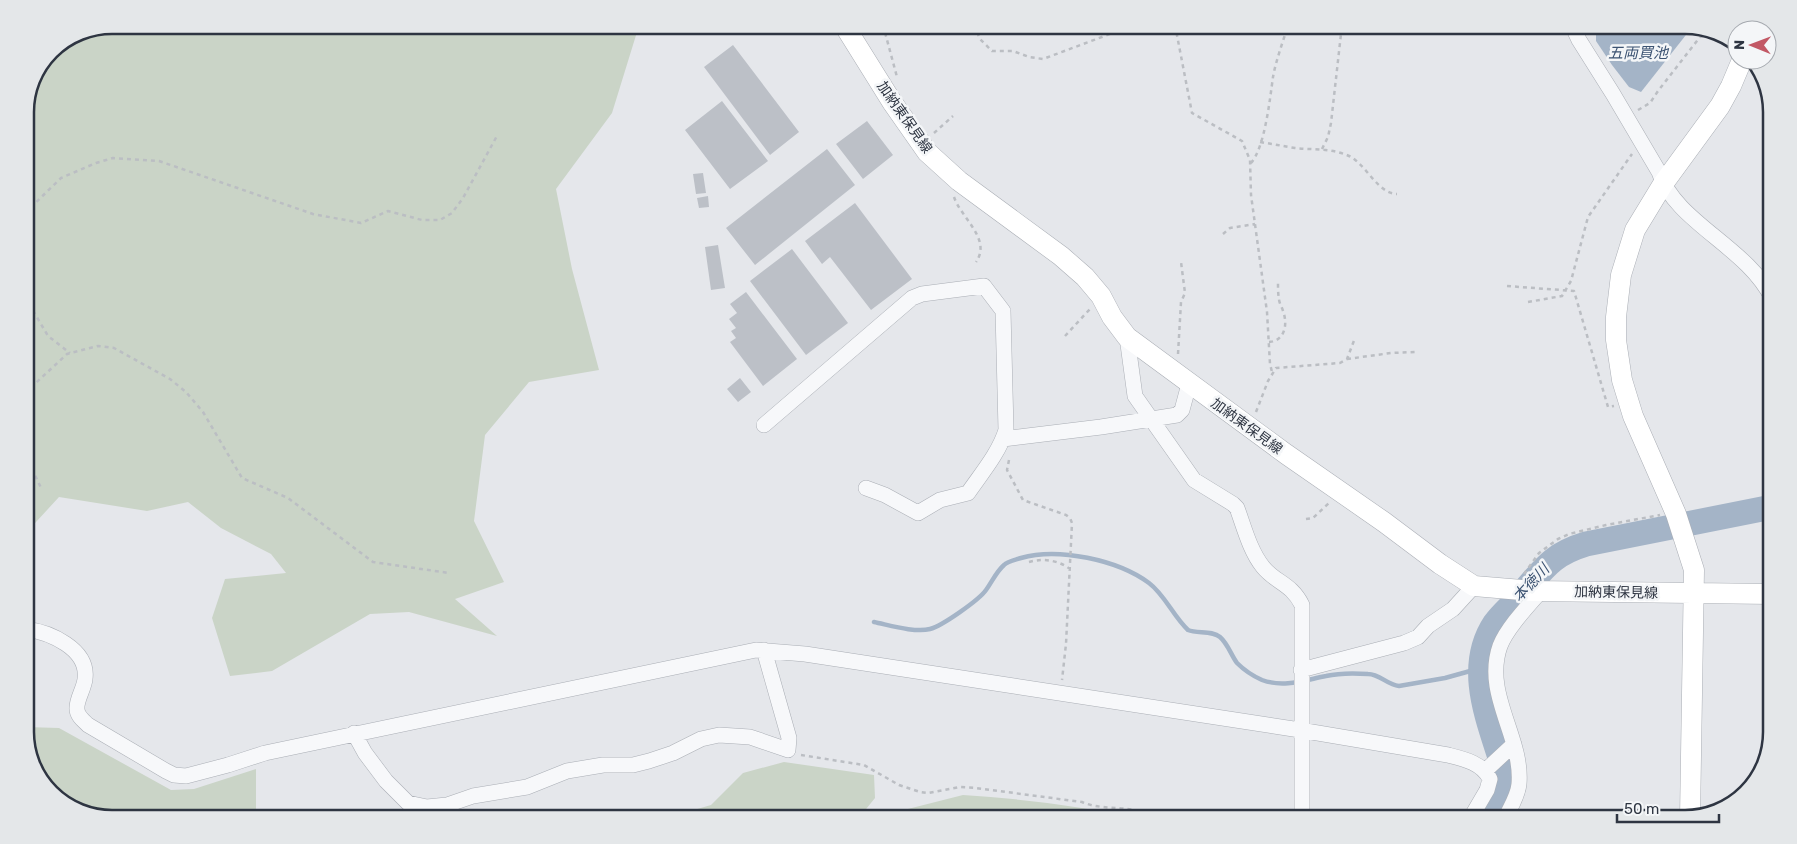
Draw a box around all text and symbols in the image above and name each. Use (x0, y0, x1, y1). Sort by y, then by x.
north arrow (1727, 20, 1777, 70)
text: N (1731, 40, 1748, 50)
water label: 五両買池 (1608, 44, 1670, 62)
street label: 加納東保見線 (874, 78, 936, 157)
street label: 加納東保見線 (1208, 395, 1286, 458)
water label: 本徳川 (1509, 559, 1554, 606)
street label: 加納東保見線 (1574, 583, 1658, 602)
scale bar (1617, 792, 1720, 824)
text: 50 m (1624, 800, 1659, 818)

